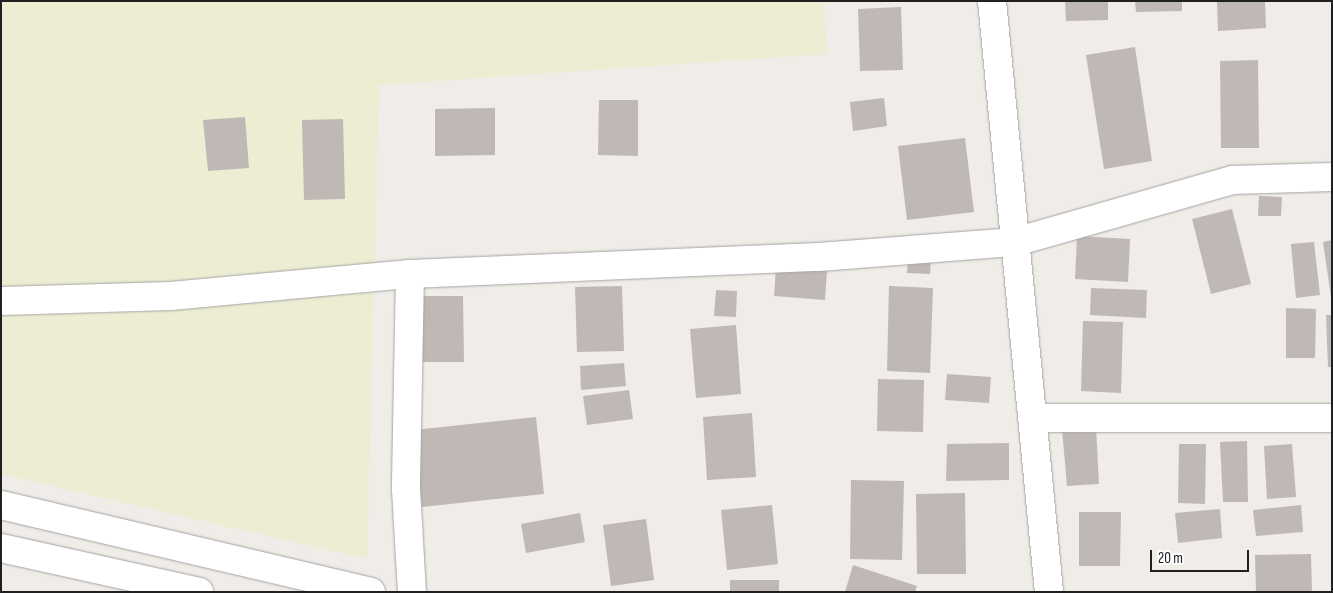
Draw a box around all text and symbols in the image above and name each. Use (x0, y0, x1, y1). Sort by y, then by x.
scale bar (1153, 540, 1252, 572)
text: 20 m (1158, 549, 1183, 568)

